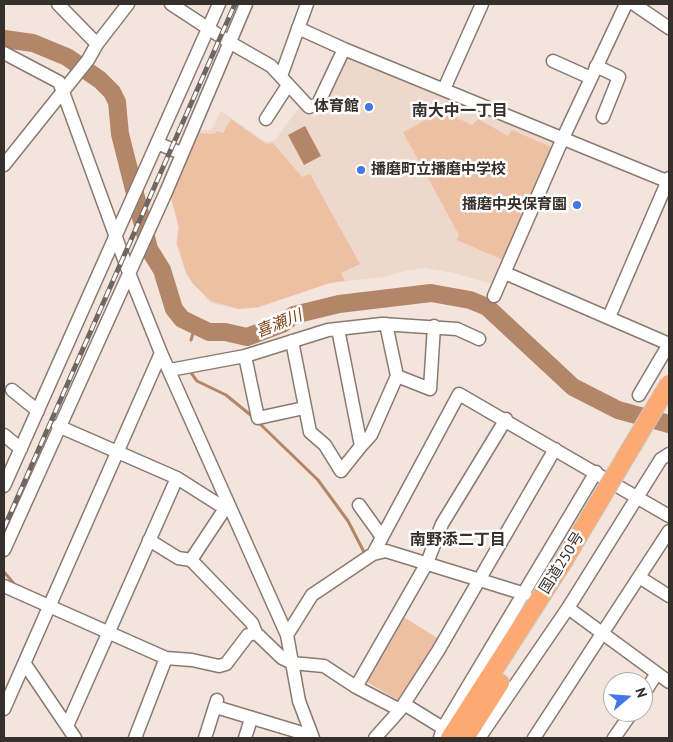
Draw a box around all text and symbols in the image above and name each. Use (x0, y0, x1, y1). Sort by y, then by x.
place label: 体育館 (314, 98, 359, 116)
marker: 体育館 (363, 101, 375, 113)
district label: 南大中一丁目 (412, 101, 508, 121)
place label: 播磨町立播磨中学校 (371, 161, 506, 179)
marker: 播磨町立播磨中学校 (355, 164, 367, 176)
place label: 播磨中央保育園 (462, 196, 567, 214)
marker: 播磨中央保育園 (571, 199, 583, 211)
water label: 喜瀬川 (253, 306, 305, 342)
street label: 国道250号 (536, 529, 588, 597)
district label: 南野添二丁目 (410, 530, 506, 550)
north arrow (603, 672, 653, 722)
text: N (631, 686, 651, 700)

